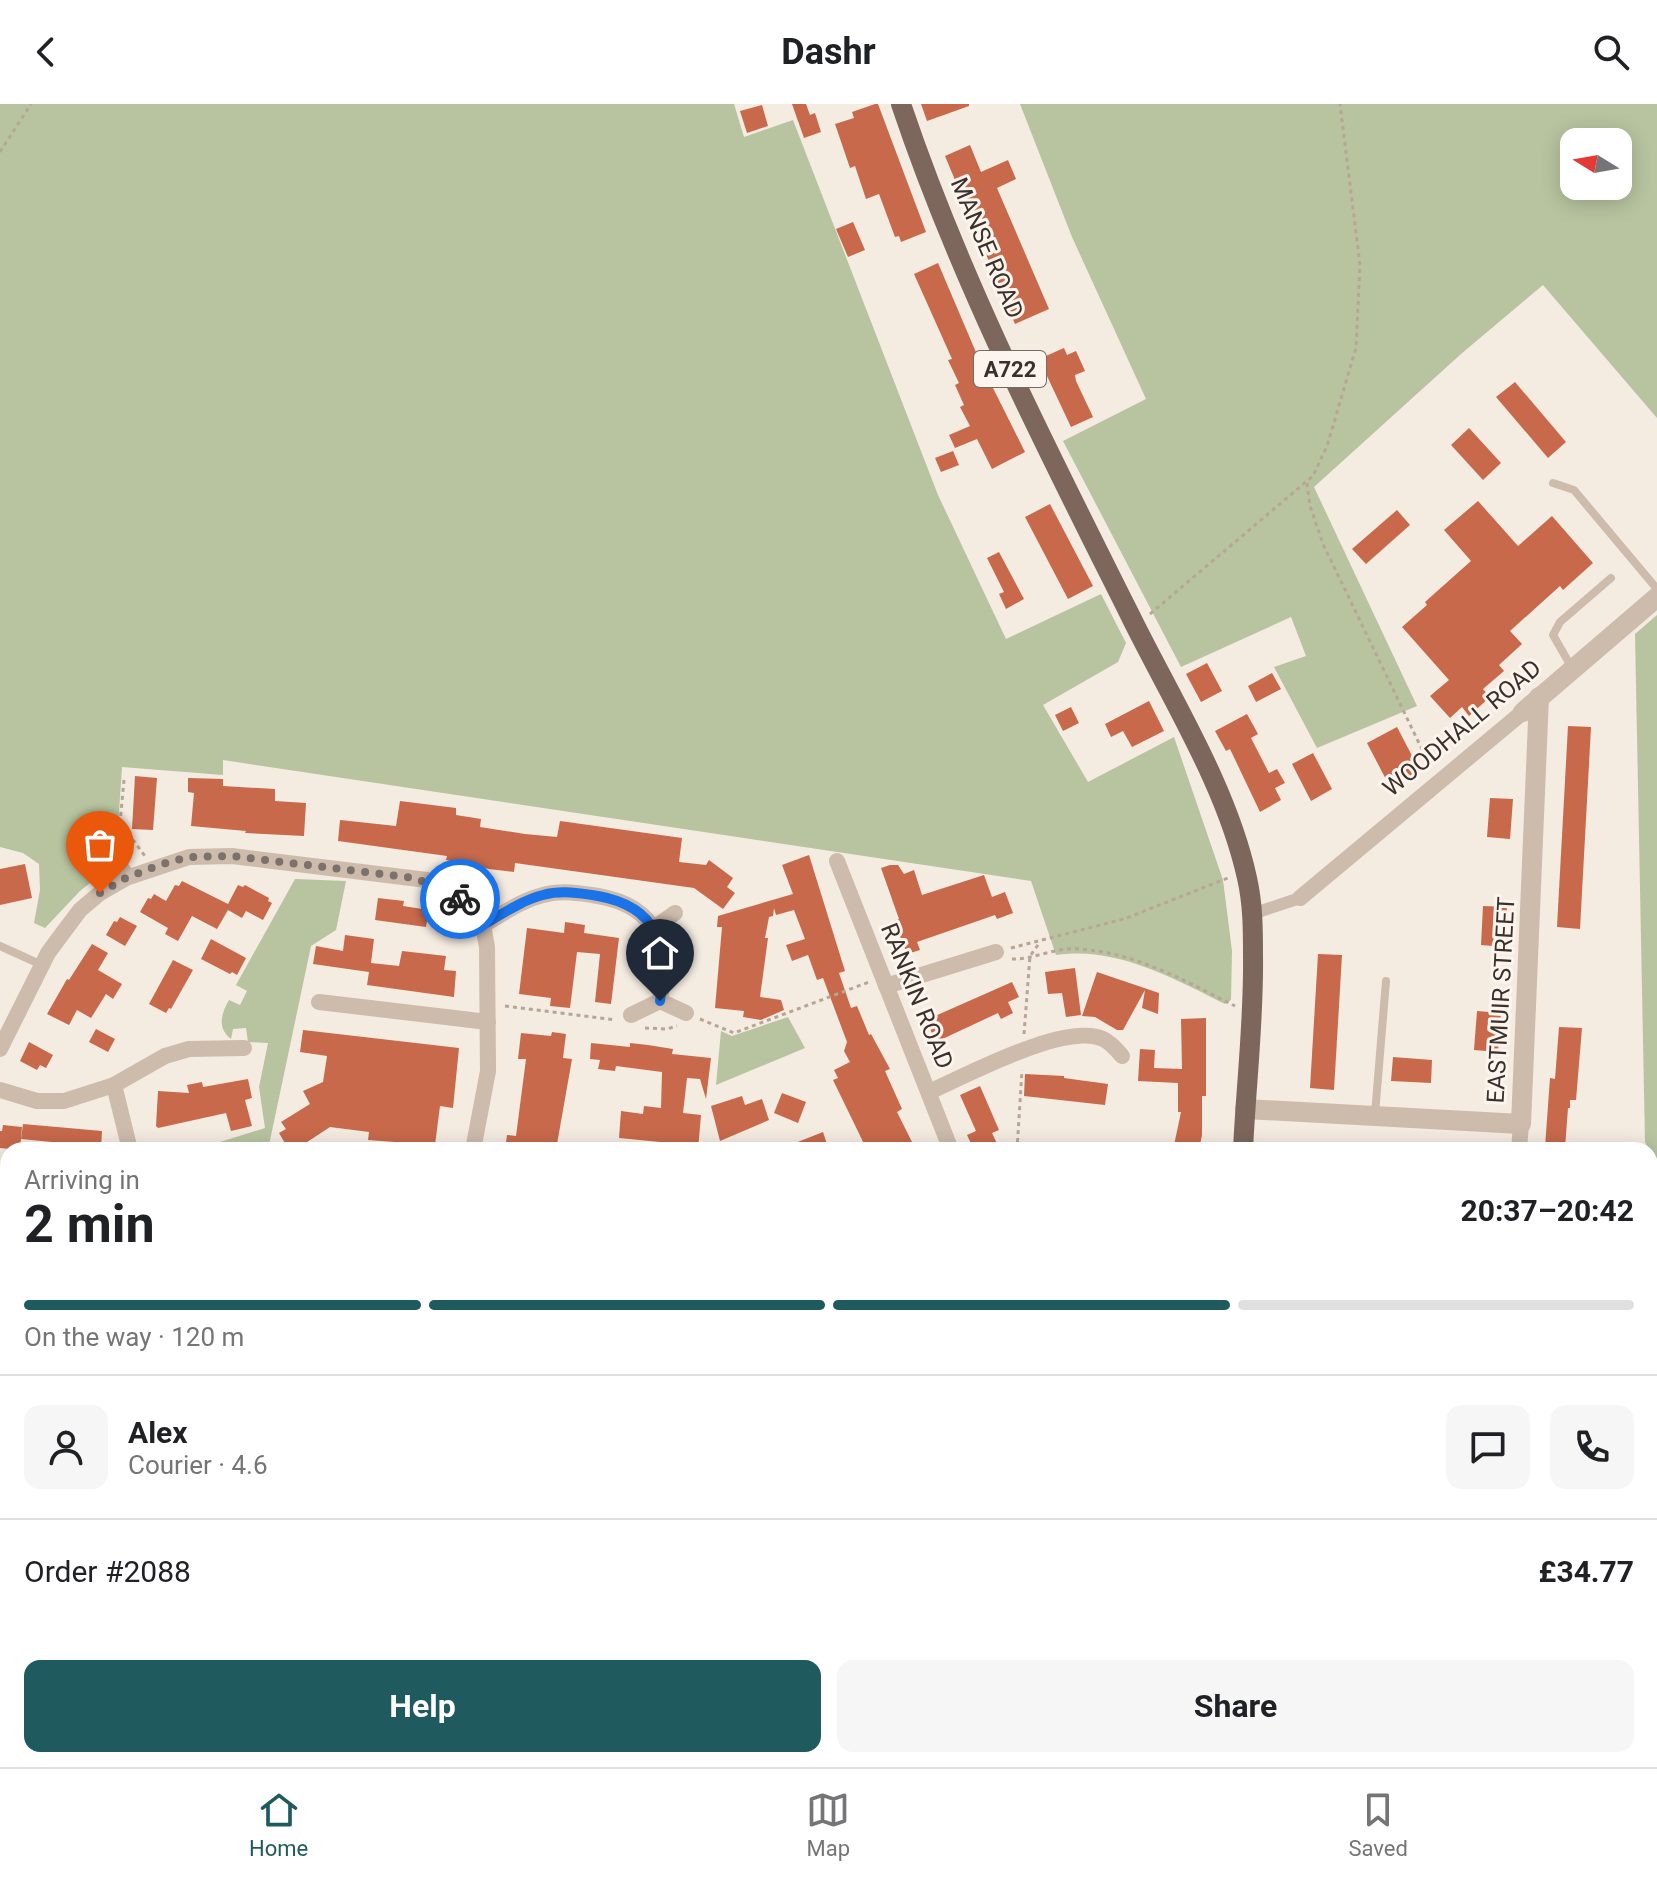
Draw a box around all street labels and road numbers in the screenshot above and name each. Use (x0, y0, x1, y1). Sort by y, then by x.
street label: MANSE ROAD (945, 173, 1029, 323)
road number: A722 (974, 351, 1046, 387)
street label: WOODHALL ROAD (1377, 654, 1547, 802)
street label: EASTMUIR STREET (1482, 896, 1520, 1104)
street label: RANKIN ROAD (875, 919, 959, 1073)

